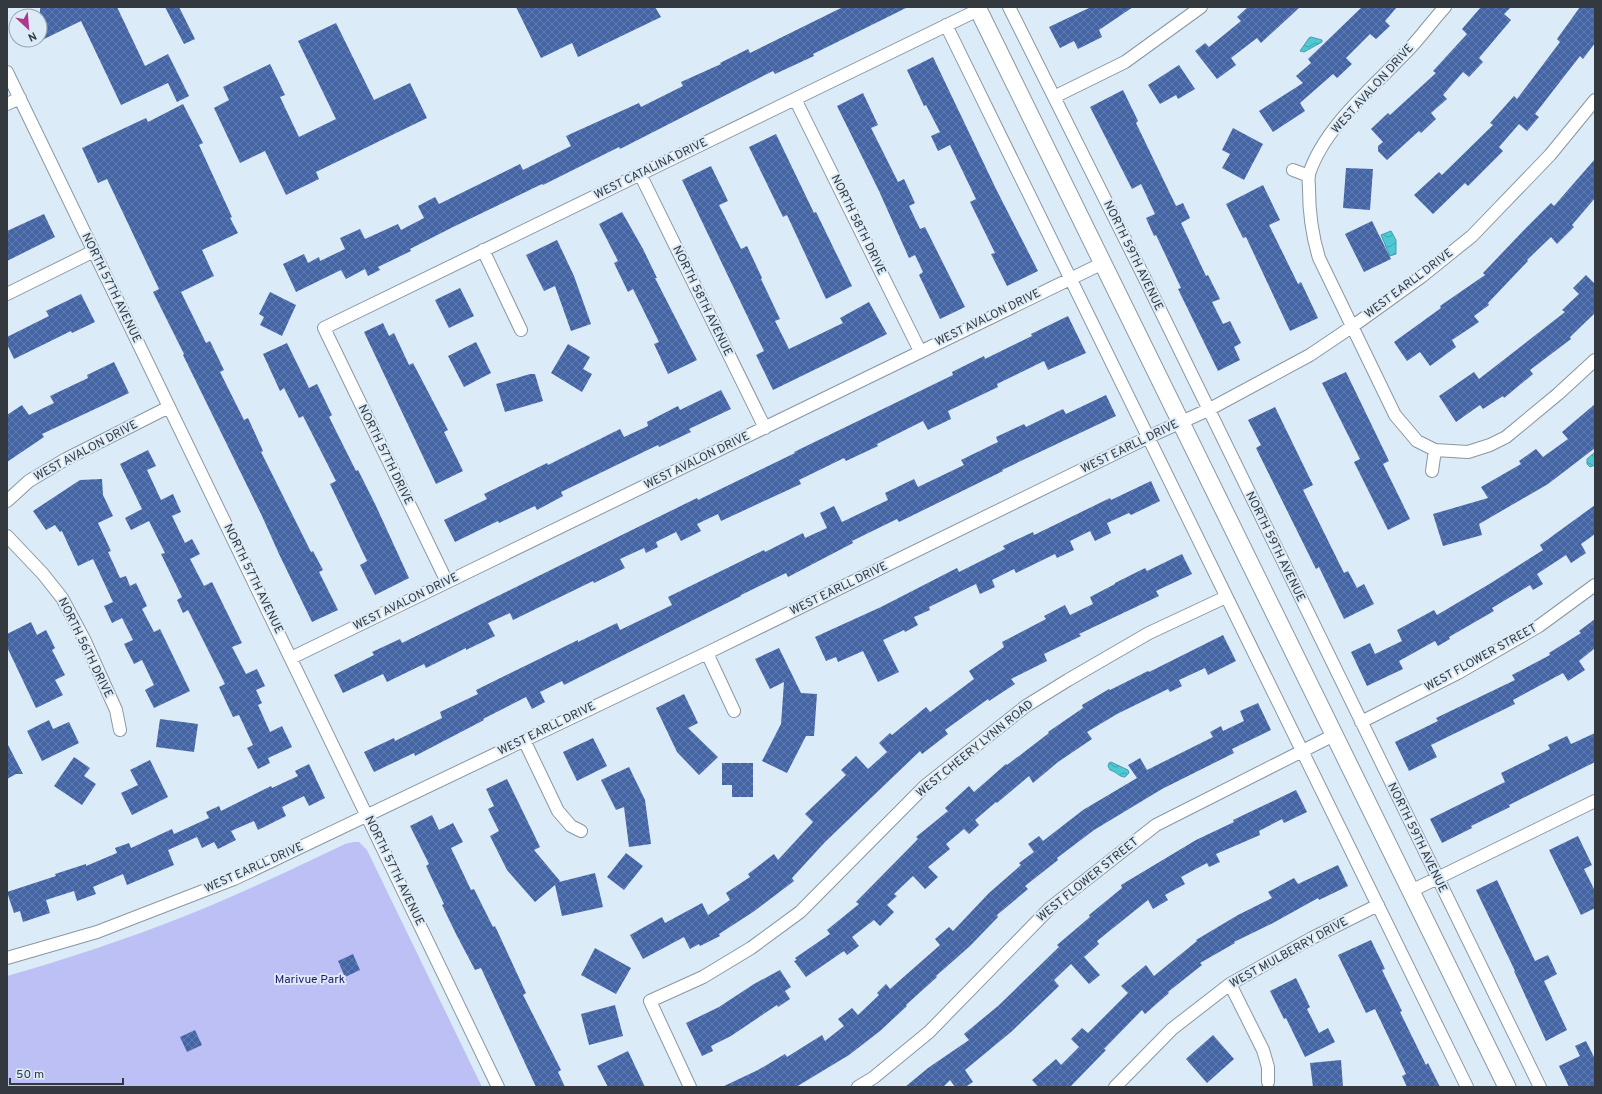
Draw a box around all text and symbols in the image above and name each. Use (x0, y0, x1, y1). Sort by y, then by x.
north arrow (8, 8, 48, 48)
text: N (25, 28, 39, 44)
street label: WEST AVALON DRIVE (1328, 41, 1418, 137)
street label: WEST CATALINA DRIVE (592, 135, 710, 203)
street label: NORTH 58TH DRIVE (827, 172, 889, 278)
street label: NORTH 59TH AVENUE (1099, 198, 1167, 314)
street label: NORTH 57TH AVENUE (77, 230, 145, 346)
street label: NORTH 58TH AVENUE (668, 243, 736, 359)
street label: WEST EARLL DRIVE (1362, 246, 1456, 322)
street label: WEST AVALON DRIVE (933, 285, 1043, 351)
street label: NORTH 57TH DRIVE (354, 402, 416, 508)
street label: WEST EARLL DRIVE (1079, 416, 1181, 478)
street label: WEST AVALON DRIVE (31, 417, 141, 485)
street label: WEST AVALON DRIVE (642, 428, 752, 494)
street label: NORTH 59TH AVENUE (1241, 489, 1309, 605)
street label: NORTH 57TH AVENUE (219, 521, 287, 637)
street label: WEST EARLL DRIVE (788, 558, 890, 620)
street label: WEST AVALON DRIVE (351, 569, 461, 635)
street label: NORTH 56TH DRIVE (54, 595, 116, 701)
street label: WEST FLOWER STREET (1422, 620, 1540, 696)
street label: WEST CHEERY LYNN ROAD (913, 697, 1037, 801)
street label: WEST EARLL DRIVE (496, 698, 598, 760)
street label: NORTH 59TH AVENUE (1383, 780, 1451, 896)
street label: NORTH 57TH AVENUE (360, 813, 428, 929)
street label: WEST FLOWER STREET (1034, 834, 1142, 926)
street label: WEST EARLL DRIVE (202, 839, 306, 897)
street label: WEST MULBERRY DRIVE (1227, 914, 1351, 992)
park label: Marivue Park (275, 972, 345, 988)
scale bar (10, 1060, 123, 1086)
text: 50 m (16, 1067, 44, 1083)

